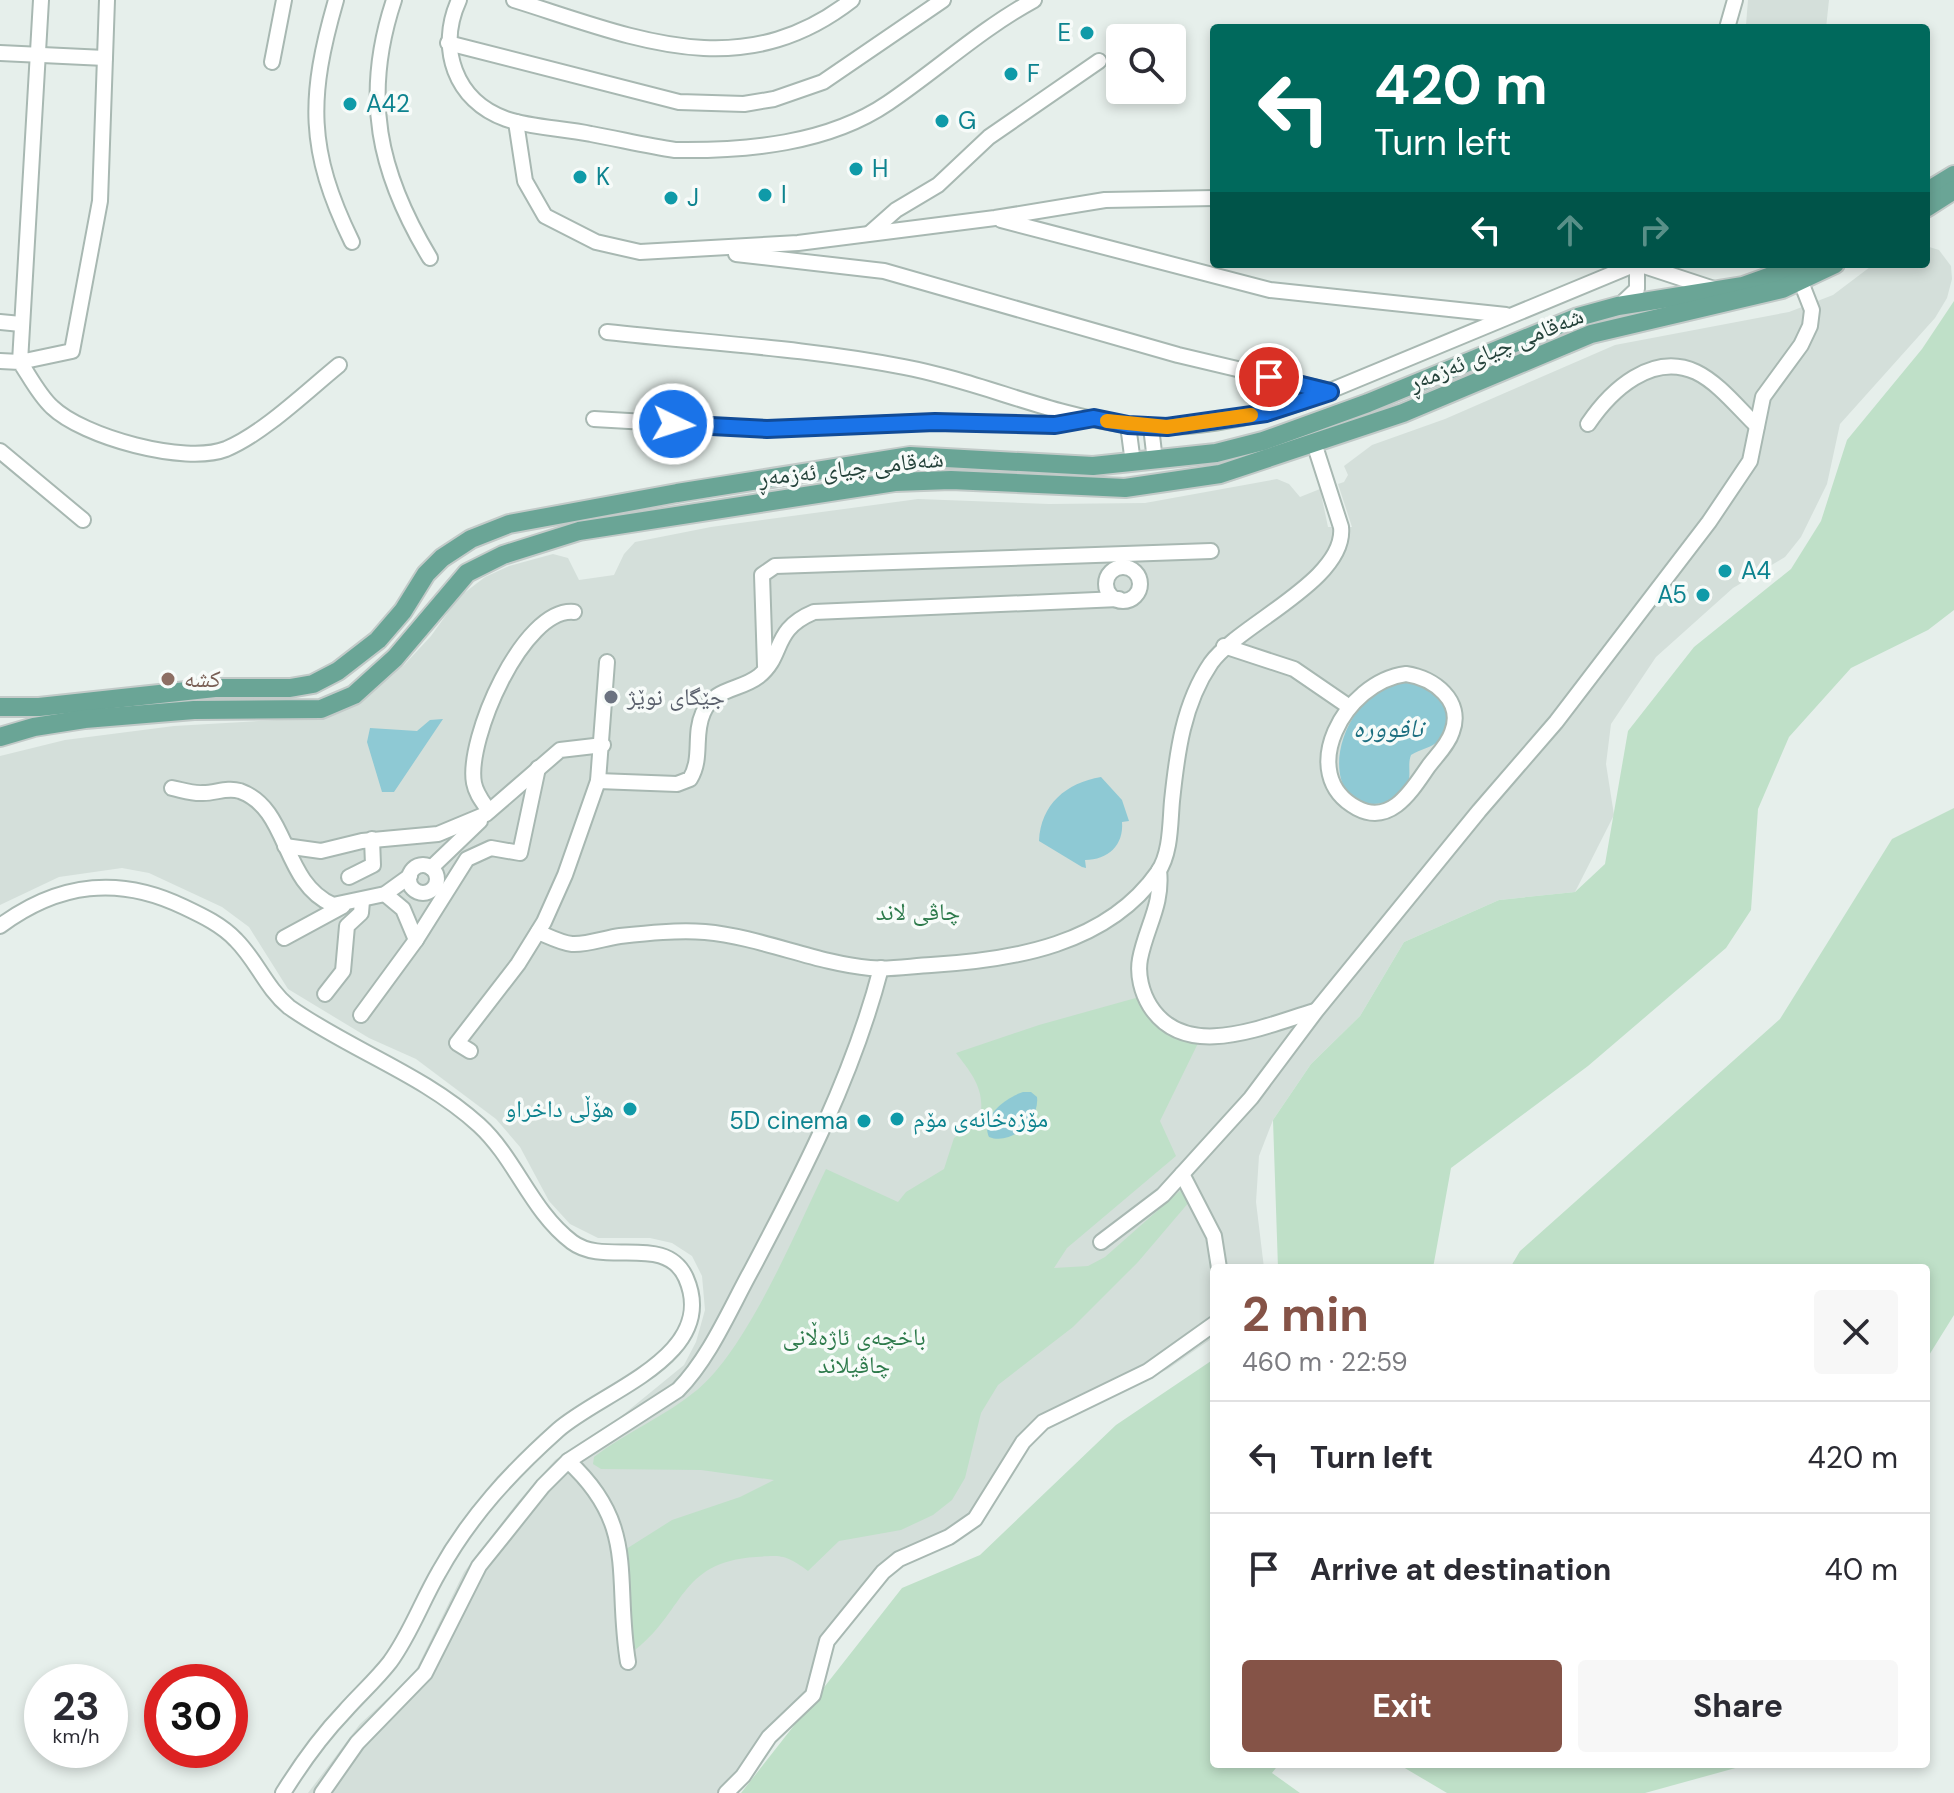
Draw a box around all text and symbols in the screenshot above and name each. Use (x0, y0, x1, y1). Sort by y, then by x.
place label: E (1057, 17, 1071, 48)
marker: E (1078, 24, 1096, 42)
map controls (1106, 24, 1186, 104)
button: search (1106, 24, 1186, 104)
text: 420 m (1374, 48, 1548, 121)
icon: left (1242, 56, 1346, 160)
place label: F (1027, 58, 1040, 89)
marker: F (1002, 65, 1020, 83)
place label: A42 (366, 88, 410, 119)
marker: A42 (341, 95, 359, 113)
place label: G (958, 105, 976, 136)
marker: G (933, 112, 951, 130)
text: Turn left (1374, 119, 1511, 166)
place label: H (872, 153, 888, 184)
marker: H (847, 160, 865, 178)
place label: K (596, 161, 610, 192)
marker: K (571, 168, 589, 186)
place label: I (781, 179, 787, 210)
place label: J (687, 182, 699, 213)
marker: I (756, 186, 774, 204)
marker: J (662, 189, 680, 207)
icon: left (1464, 208, 1508, 252)
icon: ahead (1548, 208, 1592, 252)
icon: right (1632, 208, 1676, 252)
street label: شەقامی چیای ئەزمەڕ (1403, 299, 1589, 401)
pin (1235, 343, 1303, 411)
icon: arrive (1247, 355, 1291, 399)
position arrow (631, 382, 715, 466)
street label: شەقامی چیای ئەزمەڕ (756, 442, 945, 496)
place label: A4 (1741, 555, 1771, 586)
marker: A4 (1716, 562, 1734, 580)
place label: A5 (1657, 579, 1687, 610)
marker: A5 (1694, 586, 1712, 604)
place label: كشه (184, 663, 221, 694)
marker: كشه (159, 670, 177, 688)
place label: جێگای نوێژ (626, 681, 725, 712)
marker: جێگای نوێژ (602, 688, 620, 706)
water label: نافوورە (1353, 711, 1426, 745)
park label: چاڤی لاند (876, 896, 960, 927)
place label: هۆڵی داخراو (505, 1093, 614, 1124)
marker: هۆڵی داخراو (621, 1100, 639, 1118)
place label: مۆزەخانەی مۆم (913, 1103, 1048, 1135)
place label: 5D cinema (729, 1105, 848, 1136)
marker: مۆزەخانەی مۆم (888, 1110, 906, 1128)
marker: 5D cinema (855, 1112, 873, 1130)
text: 2 min (1242, 1283, 1369, 1346)
button: close (1814, 1290, 1898, 1374)
park label: باخچەی ئاژەڵانی چاڤیلاند (782, 1321, 926, 1380)
text: 460 m · 22:59 (1242, 1345, 1408, 1379)
icon: left (1242, 1435, 1286, 1479)
text: Turn left (1310, 1438, 1433, 1477)
text: 420 m (1808, 1438, 1898, 1477)
icon: arrive (1242, 1547, 1286, 1591)
text: Arrive at destination (1310, 1550, 1611, 1589)
text: 40 m (1825, 1550, 1898, 1589)
button: Exit (1242, 1660, 1562, 1752)
button: Share (1578, 1660, 1898, 1752)
speed limit sign: 30 (144, 1664, 248, 1768)
text: 23 (52, 1680, 100, 1732)
text: km/h (52, 1723, 100, 1749)

